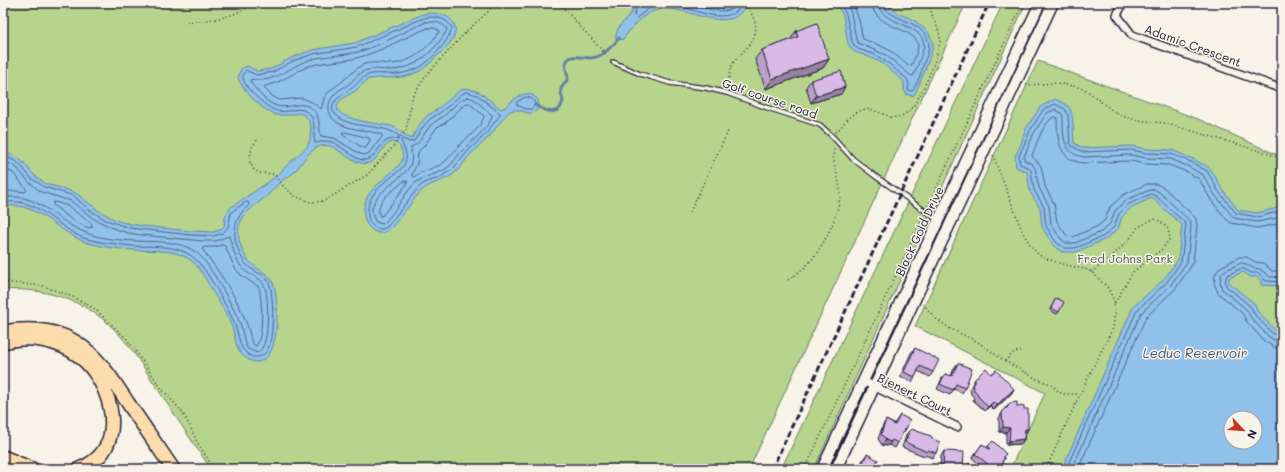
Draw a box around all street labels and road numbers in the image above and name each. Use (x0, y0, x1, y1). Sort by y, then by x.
street label: Adamic Crescent (1142, 20, 1244, 70)
street label: Golf course road (720, 74, 820, 122)
street label: Black Gold Drive (891, 183, 947, 279)
street label: Bienert Court (875, 369, 955, 419)

